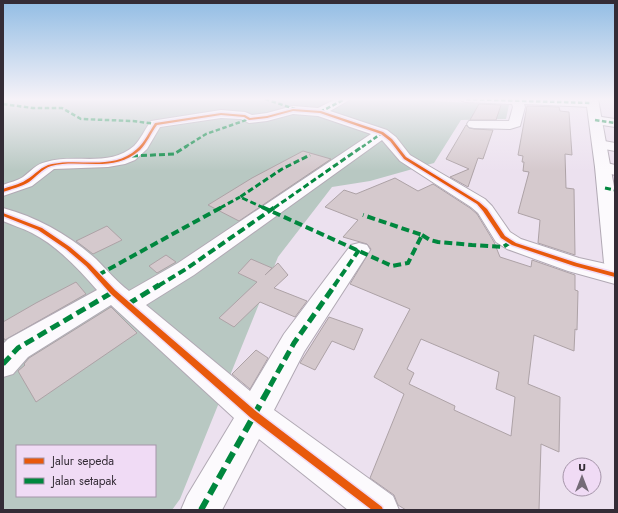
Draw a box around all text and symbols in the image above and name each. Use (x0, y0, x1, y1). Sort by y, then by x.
legend (16, 445, 156, 497)
text: Jalur sepeda (50, 452, 114, 470)
north arrow (562, 457, 602, 497)
text: U (578, 459, 586, 475)
text: Jalan setapak (50, 472, 117, 490)

